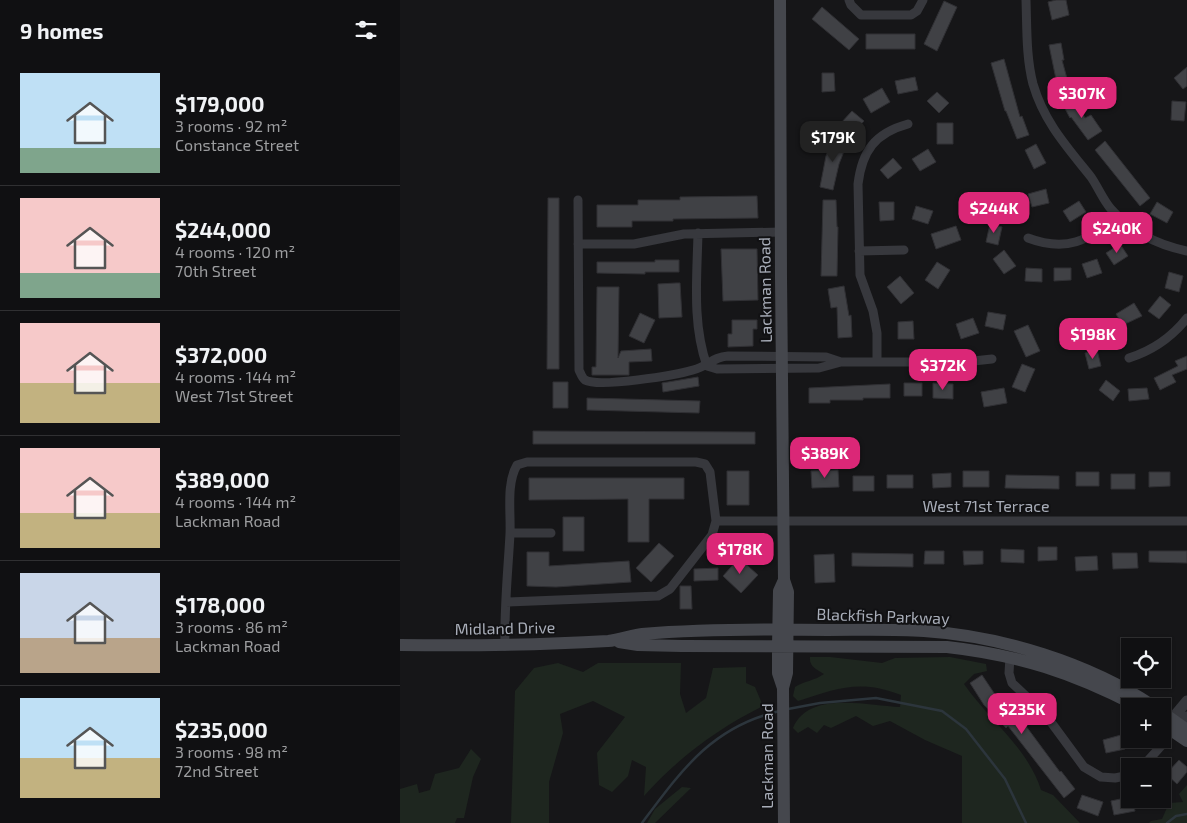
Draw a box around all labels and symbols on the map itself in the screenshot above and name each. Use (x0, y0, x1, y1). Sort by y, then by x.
pin: $307K (1047, 76, 1117, 119)
pin: $179K (798, 120, 868, 163)
pin: $244K (959, 192, 1029, 234)
pin: $240K (1082, 212, 1152, 254)
street label: Lackman Road (754, 237, 775, 343)
pin: $198K (1058, 318, 1128, 360)
pin: $372K (908, 348, 978, 391)
pin: $389K (790, 436, 860, 479)
street label: West 71st Terrace (922, 496, 1050, 515)
pin: $178K (705, 532, 775, 575)
street label: Blackfish Parkway (816, 604, 950, 627)
street label: Midland Drive (454, 617, 556, 638)
pin: $235K (987, 692, 1057, 735)
street label: Lackman Road (757, 703, 776, 809)

